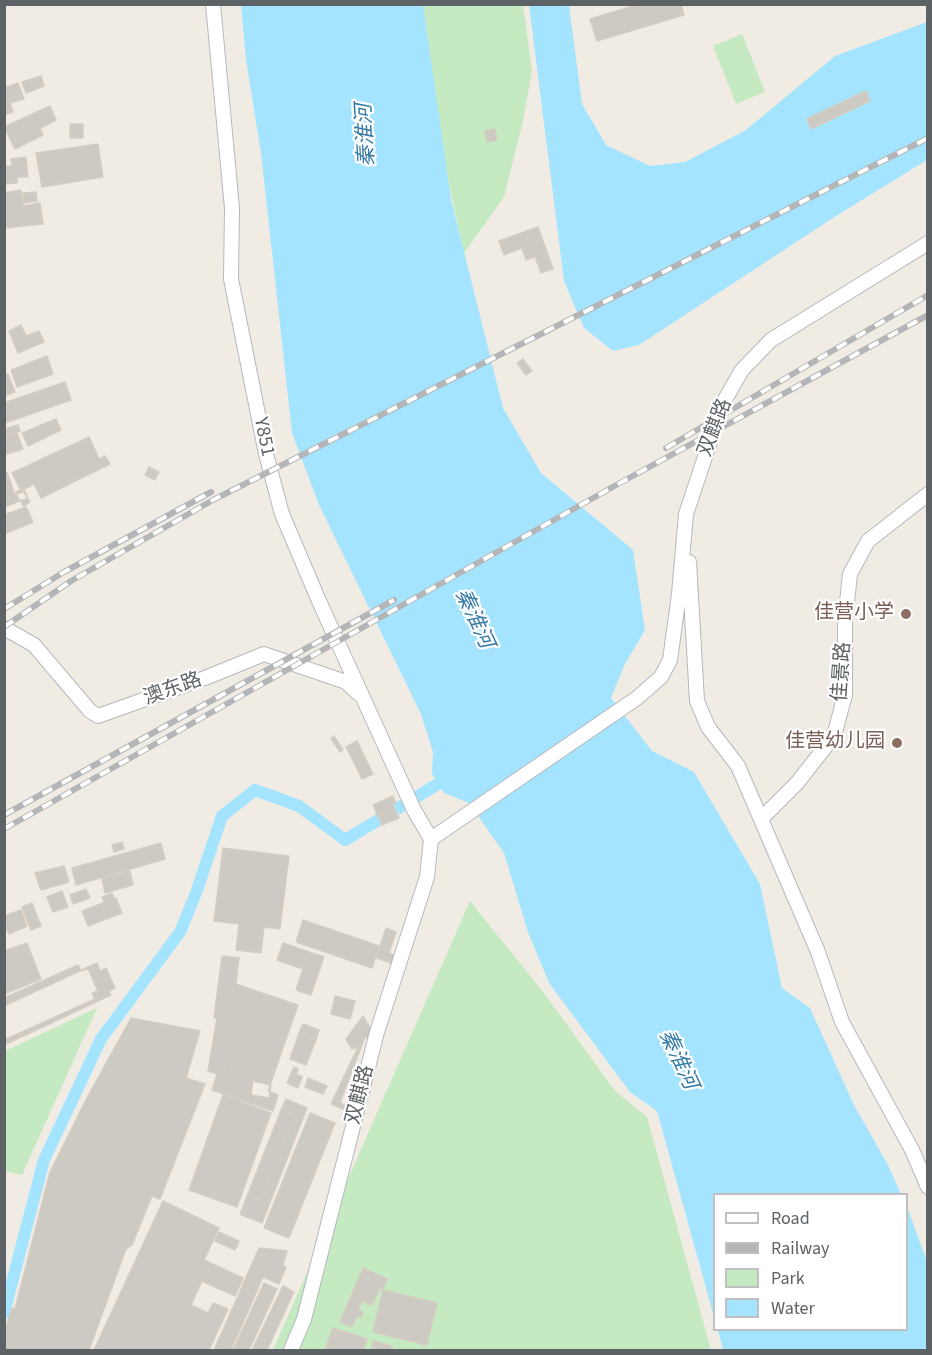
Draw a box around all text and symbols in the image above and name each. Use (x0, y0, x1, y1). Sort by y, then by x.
water label: 秦淮河 (353, 103, 381, 167)
street label: 双麒路 (694, 396, 738, 460)
street label: Y851 (247, 415, 279, 459)
water label: 秦淮河 (448, 585, 498, 653)
place label: 佳营小学 (814, 602, 894, 626)
marker: 佳营小学 (899, 607, 913, 621)
street label: 佳景路 (829, 641, 857, 703)
street label: 澳东路 (141, 668, 205, 712)
place label: 佳营幼儿园 (785, 731, 885, 755)
marker: 佳营幼儿园 (890, 736, 904, 750)
water label: 秦淮河 (652, 1026, 702, 1094)
street label: 双麒路 (342, 1063, 380, 1127)
legend (713, 1193, 908, 1331)
text: Road (771, 1206, 810, 1231)
text: Railway (771, 1236, 830, 1261)
text: Park (771, 1266, 805, 1291)
text: Water (771, 1296, 815, 1321)

